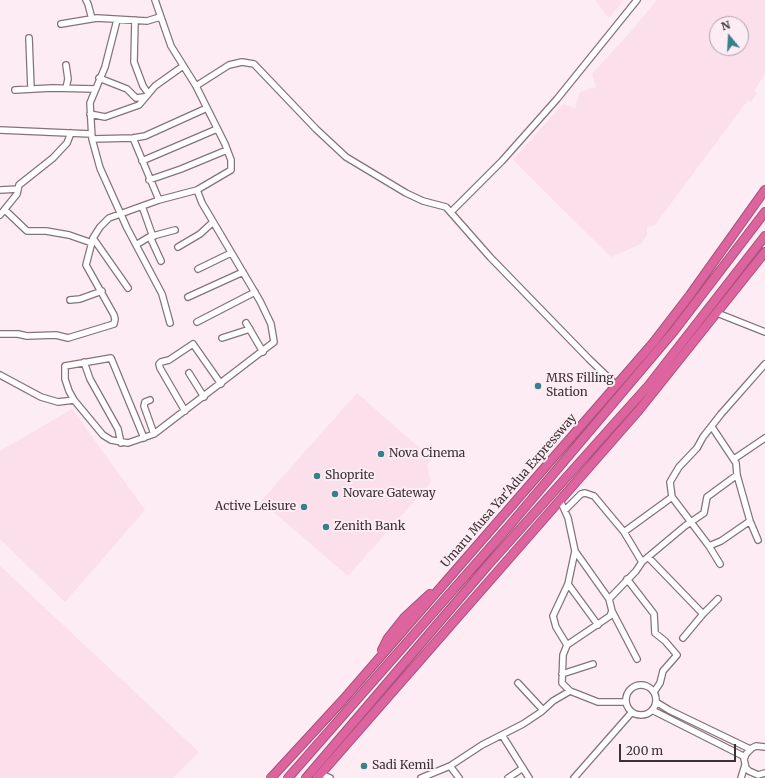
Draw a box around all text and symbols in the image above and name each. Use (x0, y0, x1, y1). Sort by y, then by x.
north arrow (709, 16, 749, 56)
text: N (719, 18, 732, 34)
place label: MRS Filling Station (546, 372, 614, 400)
marker: MRS Filling Station (533, 381, 543, 391)
street label: Umaru Musa Yar'Adua Expressway (438, 411, 580, 571)
place label: Nova Cinema (389, 447, 465, 461)
marker: Nova Cinema (376, 449, 386, 459)
place label: Shoprite (325, 469, 374, 483)
marker: Shoprite (312, 471, 322, 481)
place label: Novare Gateway (343, 487, 436, 501)
marker: Novare Gateway (330, 489, 340, 499)
place label: Active Leisure (215, 500, 296, 514)
marker: Active Leisure (299, 502, 309, 512)
place label: Zenith Bank (334, 520, 405, 534)
marker: Zenith Bank (321, 522, 331, 532)
scale bar (621, 736, 738, 762)
text: 200 m (626, 743, 663, 758)
place label: Sadi Kemil (372, 759, 434, 773)
marker: Sadi Kemil (359, 761, 369, 771)

